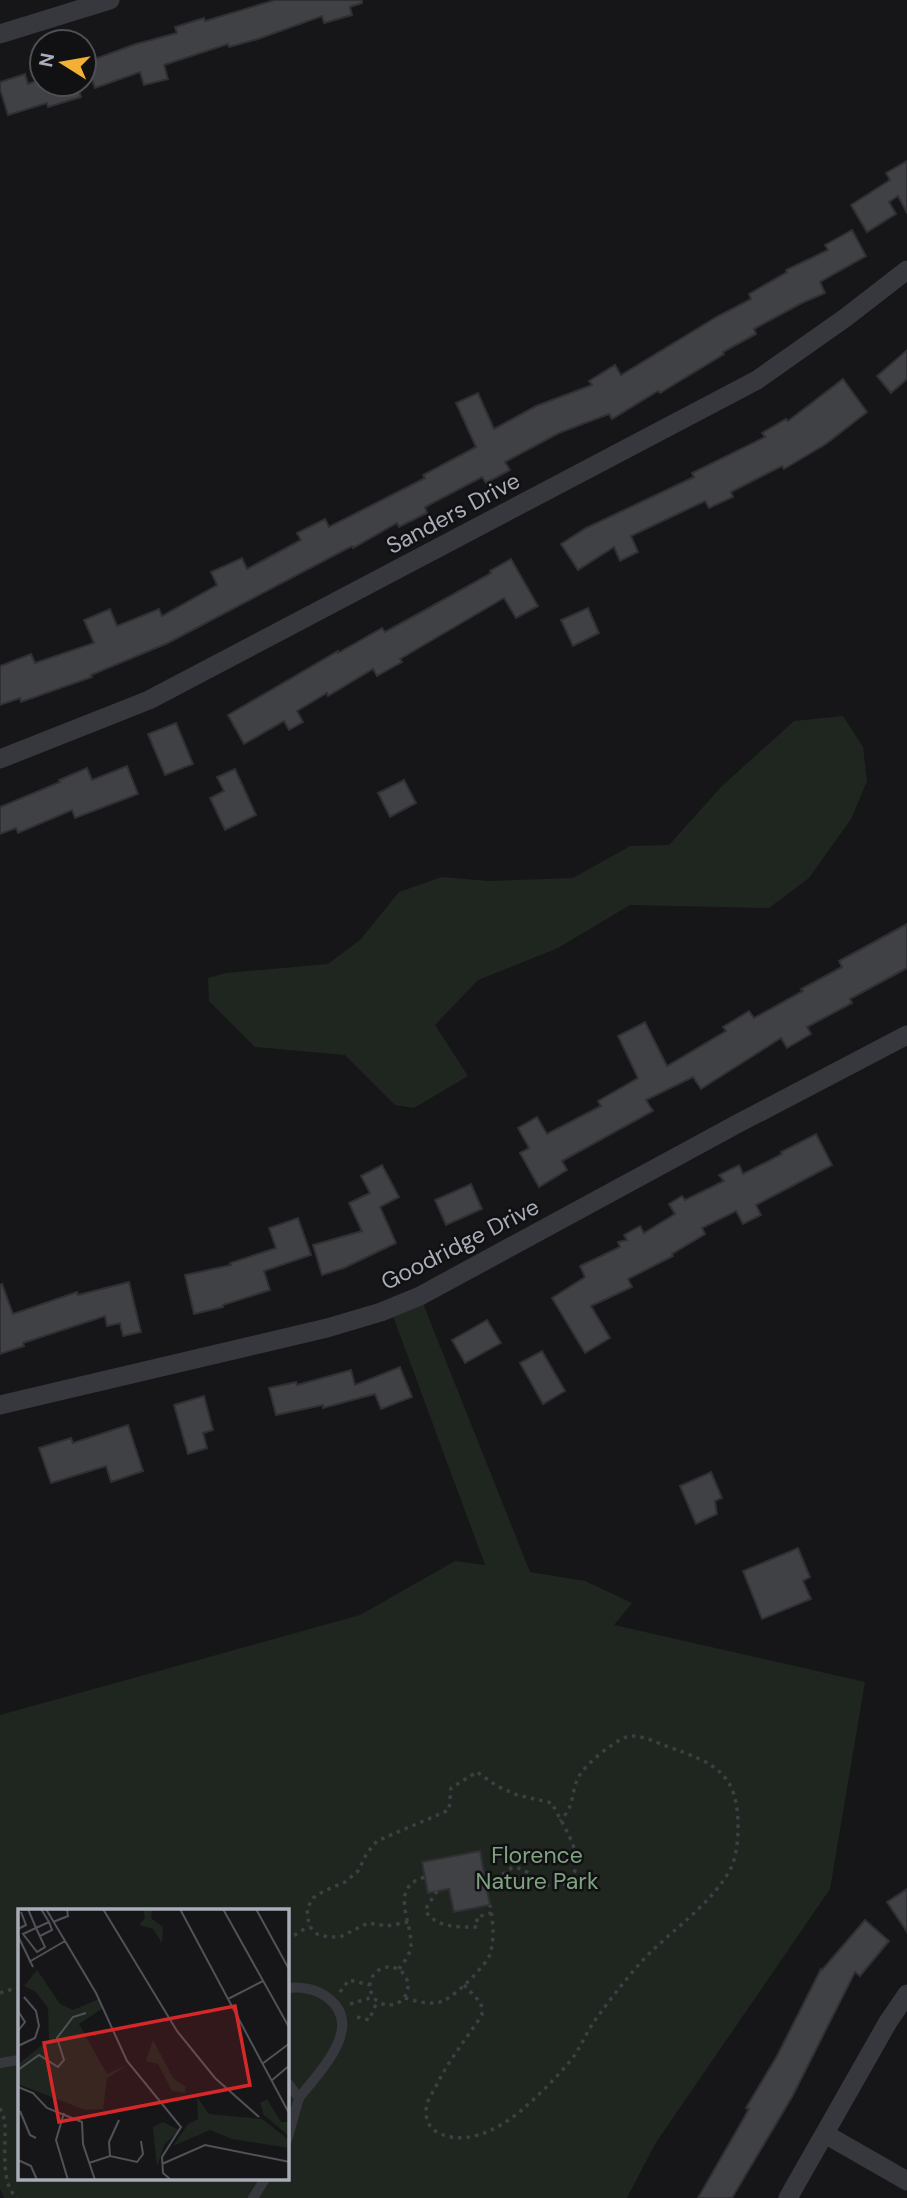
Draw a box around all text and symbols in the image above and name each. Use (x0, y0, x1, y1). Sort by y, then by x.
north arrow (28, 28, 98, 98)
text: N (33, 51, 60, 69)
street label: Sanders Drive (381, 465, 525, 561)
street label: Goodridge Drive (376, 1191, 544, 1297)
park label: Florence Nature Park (476, 1840, 599, 1896)
inset map (18, 1909, 289, 2180)

